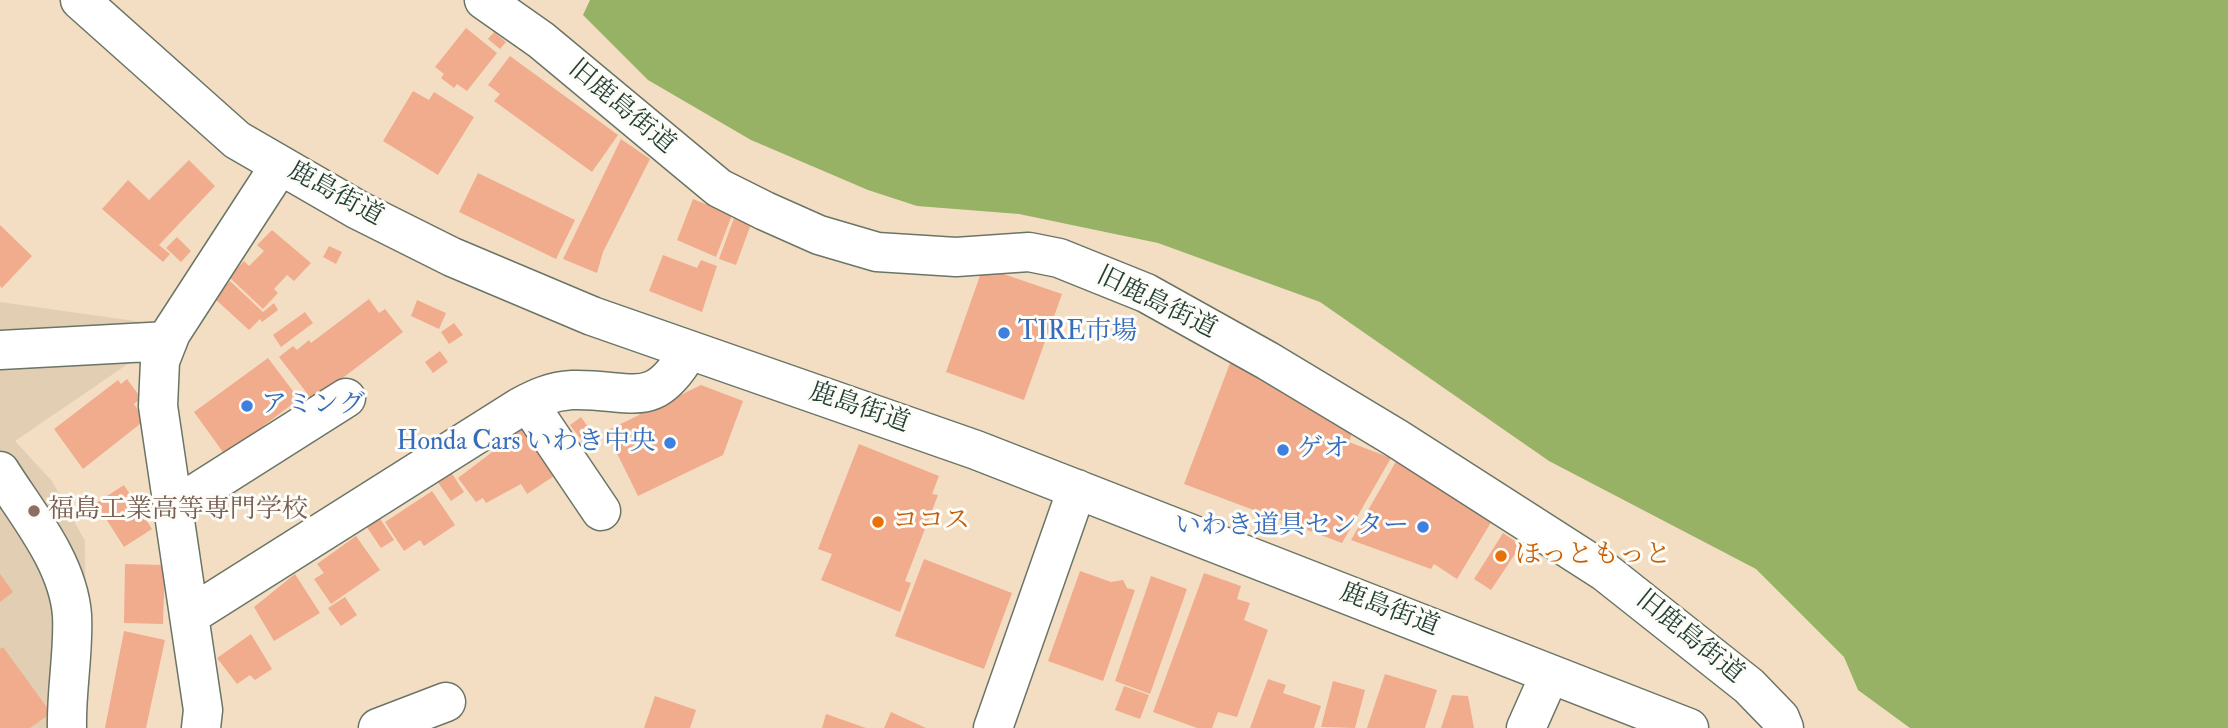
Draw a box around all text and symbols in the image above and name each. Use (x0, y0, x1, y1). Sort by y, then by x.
street label: 旧鹿島街道 (561, 54, 681, 162)
street label: 鹿島街道 (282, 156, 388, 234)
street label: 旧鹿島街道 (1091, 261, 1221, 347)
place label: TIRE市場 (1018, 317, 1137, 349)
marker: TIRE市場 (996, 325, 1012, 341)
street label: 鹿島街道 (805, 377, 913, 441)
place label: アミング (261, 390, 365, 422)
marker: アミング (239, 398, 255, 414)
place label: Honda Cars いわき中央 (397, 427, 656, 459)
place label: ゲオ (1297, 434, 1349, 466)
marker: Honda Cars いわき中央 (662, 435, 678, 451)
marker: ゲオ (1275, 442, 1291, 458)
place label: 福島工業高等専門学校 (48, 495, 308, 527)
marker: 福島工業高等専門学校 (26, 503, 42, 519)
place label: ココス (892, 506, 970, 538)
place label: いわき道具センター (1175, 511, 1409, 543)
marker: ココス (870, 514, 886, 530)
marker: いわき道具センター (1415, 519, 1431, 535)
place label: ほっともっと (1515, 540, 1671, 572)
marker: ほっともっと (1493, 548, 1509, 564)
street label: 鹿島街道 (1335, 578, 1443, 644)
street label: 旧鹿島街道 (1629, 585, 1749, 691)

